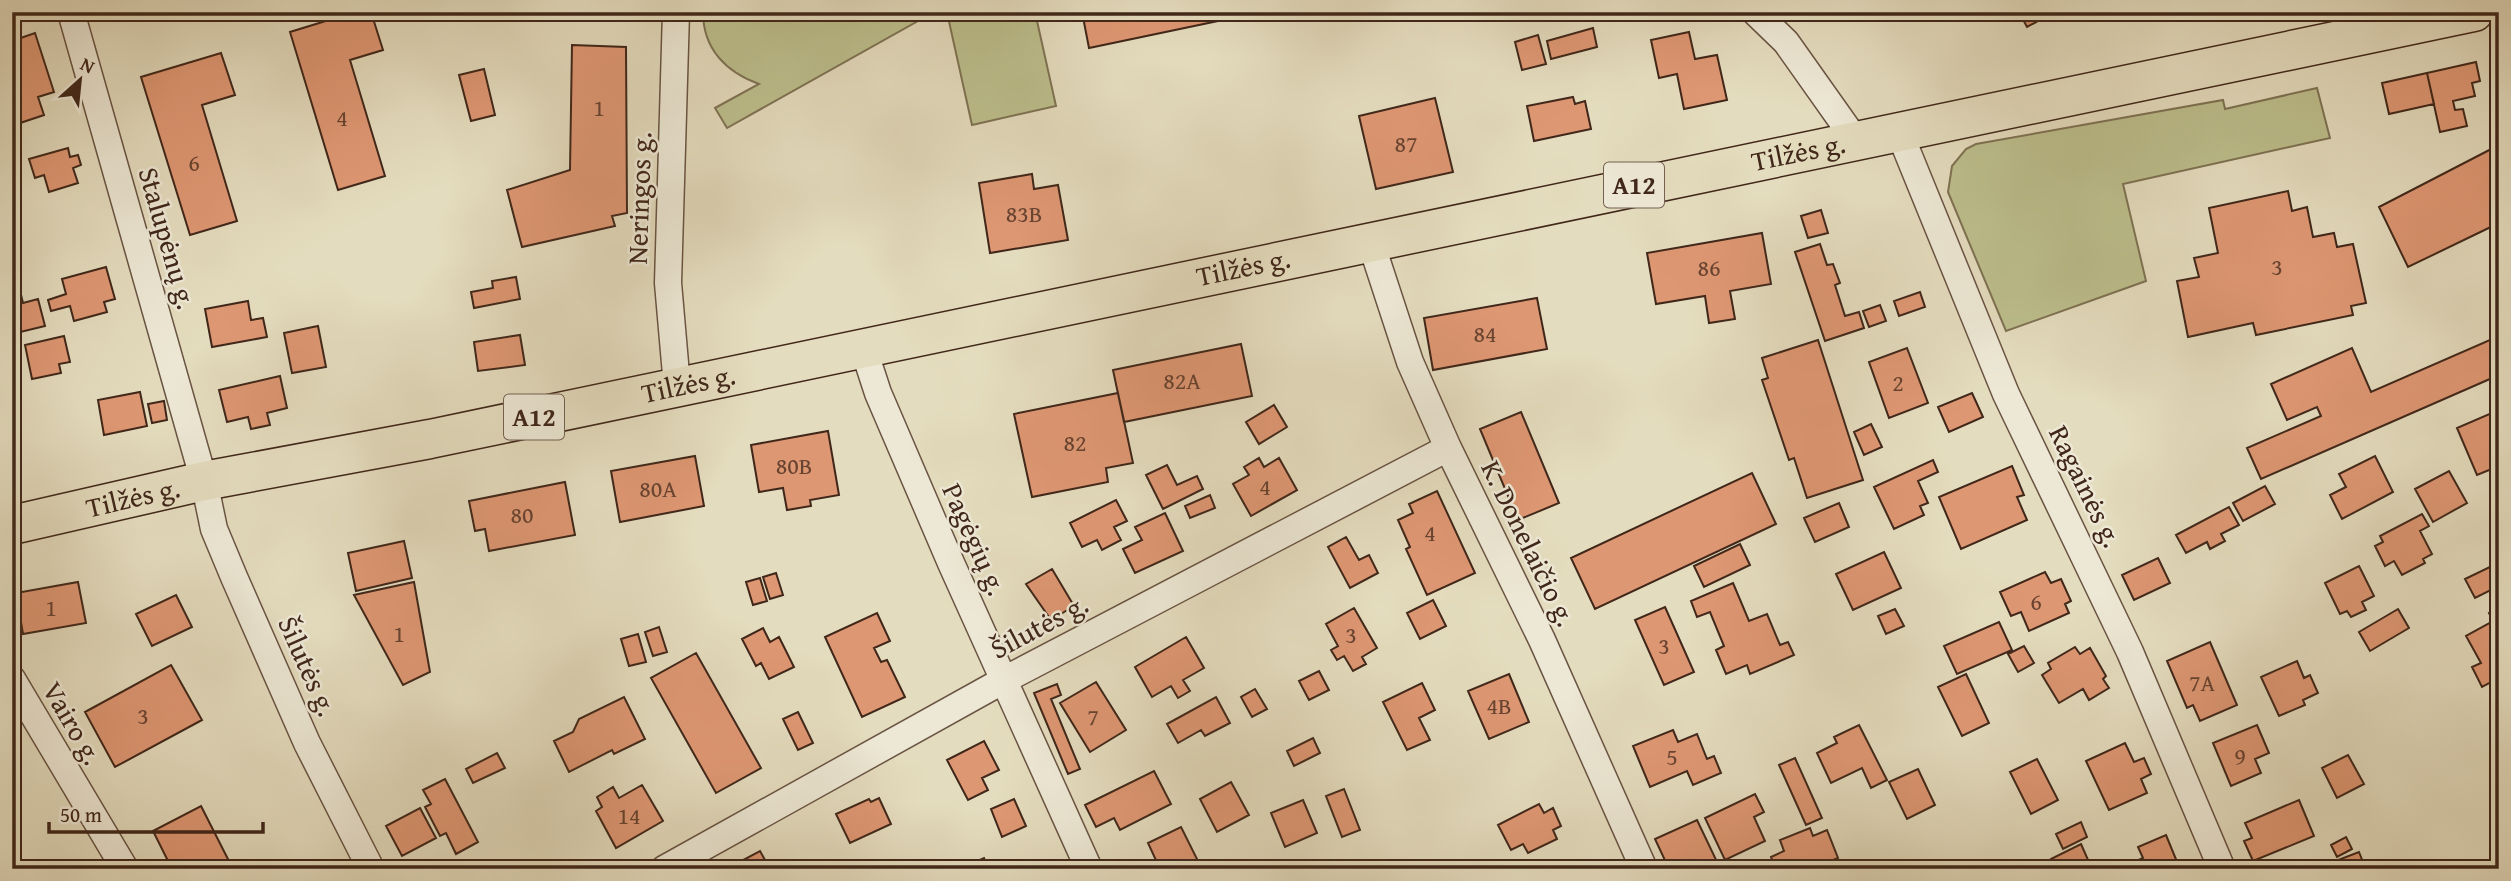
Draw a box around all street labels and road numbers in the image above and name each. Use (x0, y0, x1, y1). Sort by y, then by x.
street label: Tilžės g. (1748, 122, 1849, 181)
street label: Neringos g. (616, 131, 661, 265)
street label: Stalupėnų g. (129, 162, 208, 314)
road number: A12 (1604, 162, 1664, 208)
street label: Tilžės g. (1192, 237, 1294, 296)
street label: Tilžės g. (637, 353, 739, 413)
road number: A12 (504, 394, 564, 440)
street label: Ragainės g. (2039, 418, 2134, 554)
street label: K. Donelaičio g. (1472, 453, 1587, 633)
street label: Tilžės g. (82, 466, 184, 527)
street label: Pagėgių g. (932, 476, 1018, 602)
street label: Šilutės g. (983, 583, 1095, 668)
street label: Šilutės g. (268, 609, 349, 722)
street label: Vairo g. (33, 673, 114, 772)

